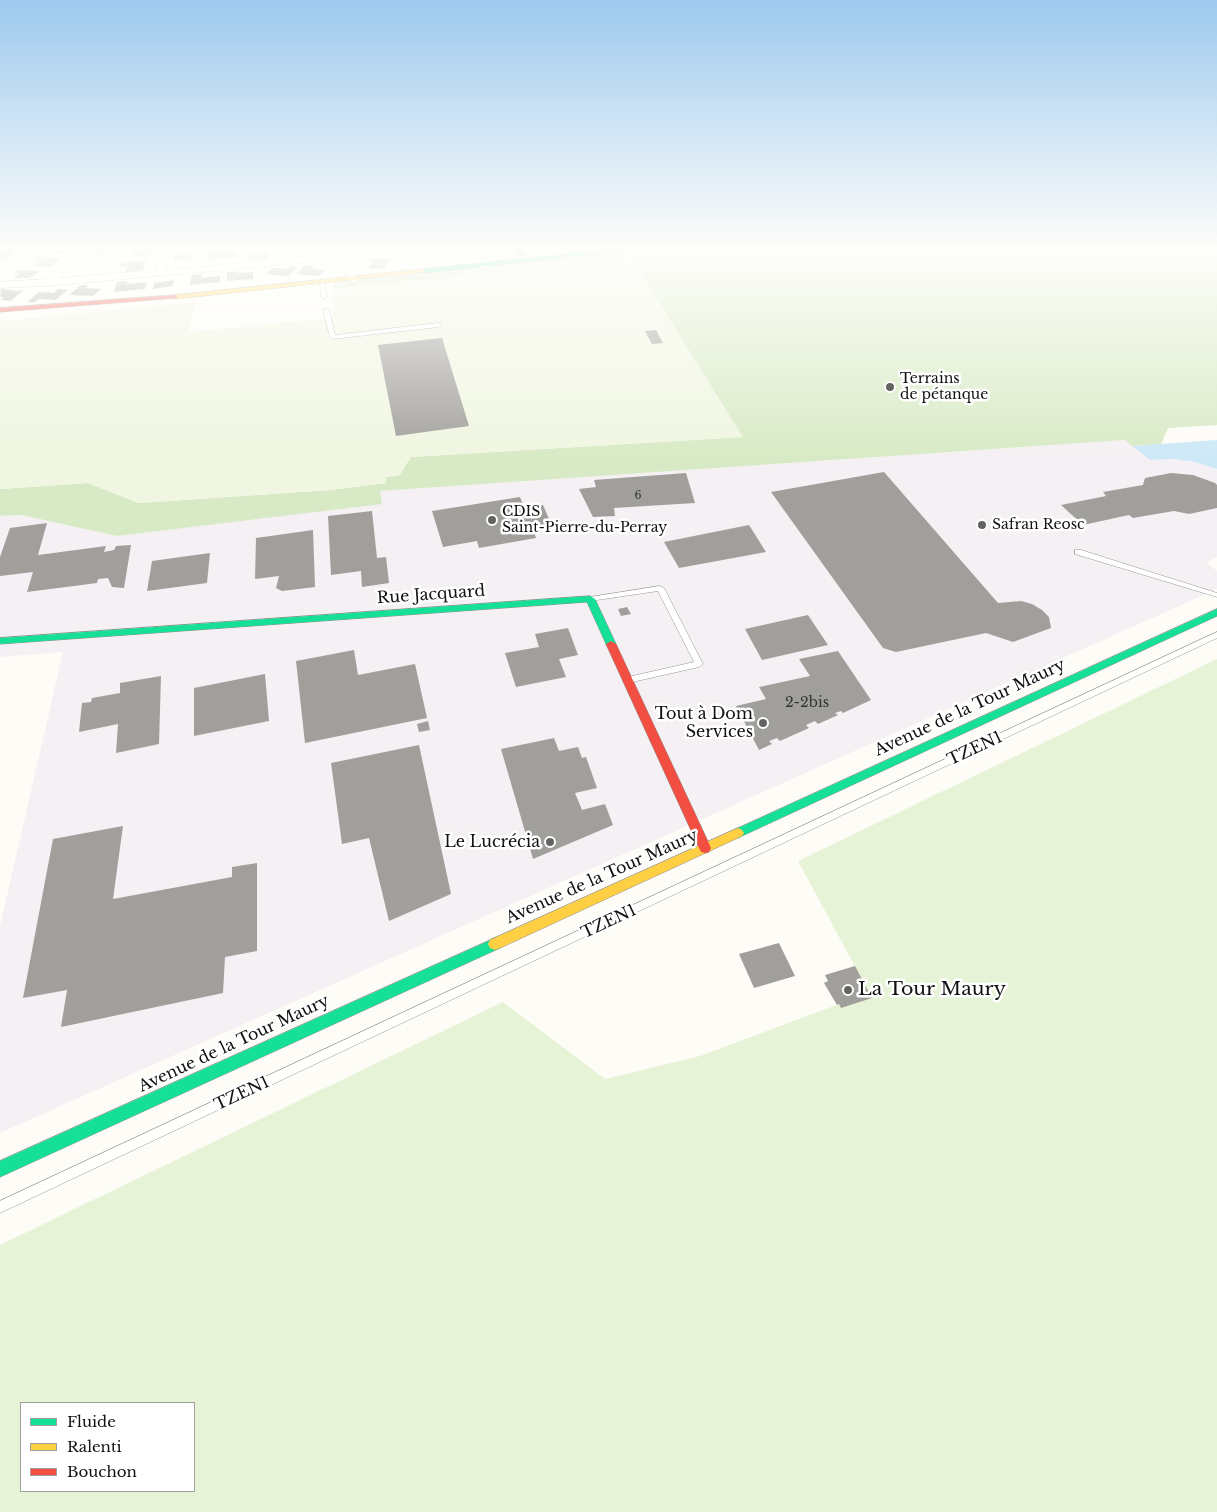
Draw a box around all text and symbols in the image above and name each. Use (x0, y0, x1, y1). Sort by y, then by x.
place label: Terrains de pétanque (900, 371, 988, 404)
marker: Terrains de pétanque (884, 381, 896, 393)
house number: 6 (634, 489, 642, 503)
place label: CDIS Saint-Pierre-du-Perray (502, 504, 667, 536)
marker: CDIS Saint-Pierre-du-Perray (486, 514, 498, 526)
place label: Safran Reosc (992, 517, 1085, 533)
marker: Safran Reosc (976, 519, 988, 531)
street label: Rue Jacquard (376, 582, 486, 608)
street label: Avenue de la Tour Maury (872, 655, 1068, 761)
house number: 2-2bis (785, 695, 829, 711)
place label: Tout à Dom Services (655, 704, 753, 742)
marker: Tout à Dom Services (757, 717, 769, 729)
street label: TZEN1 (945, 728, 1005, 770)
street label: Avenue de la Tour Maury (503, 826, 701, 928)
place label: Le Lucrécia (444, 832, 540, 852)
marker: Le Lucrécia (544, 836, 556, 848)
street label: TZEN1 (579, 901, 639, 943)
place label: La Tour Maury (858, 979, 1006, 1001)
marker: La Tour Maury (842, 984, 854, 996)
street label: Avenue de la Tour Maury (136, 991, 332, 1097)
street label: TZEN1 (212, 1073, 272, 1115)
legend (20, 1402, 195, 1492)
text: Fluide (67, 1412, 116, 1431)
text: Ralenti (67, 1437, 122, 1456)
text: Bouchon (67, 1462, 137, 1481)

